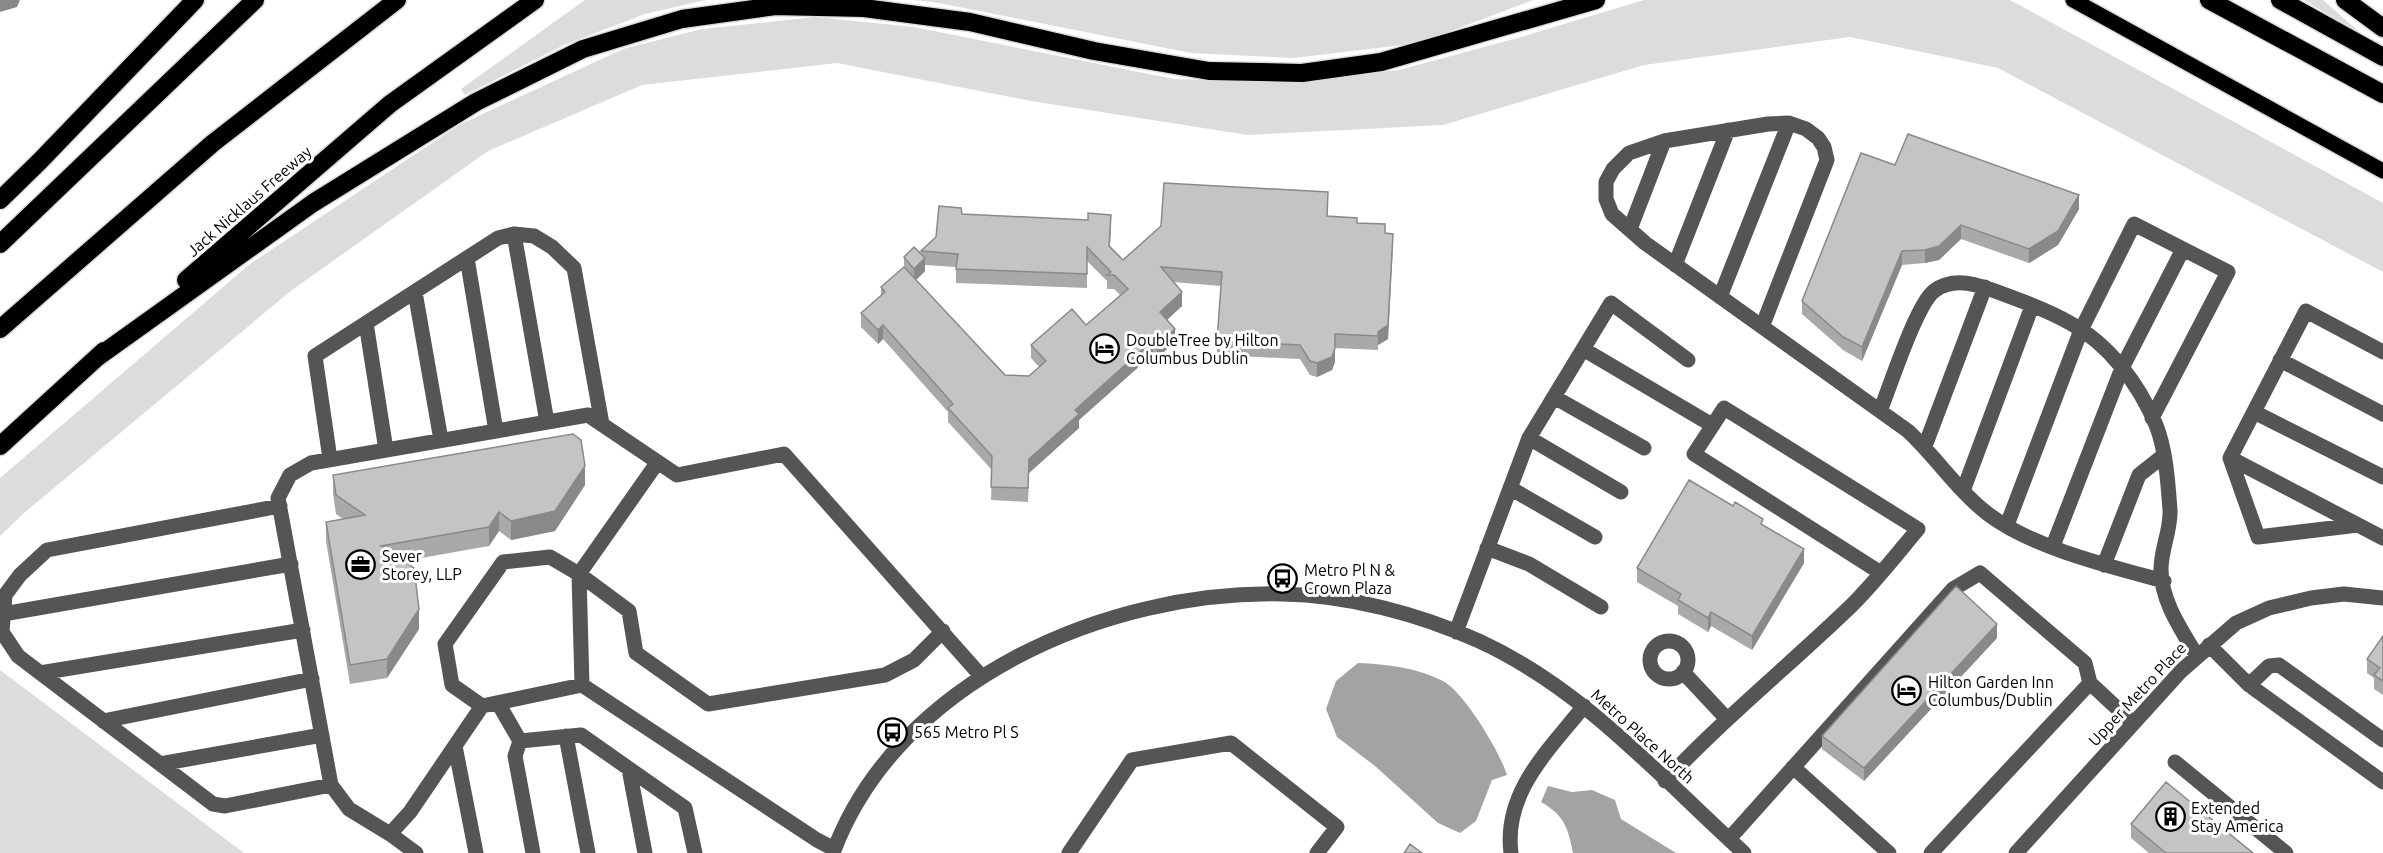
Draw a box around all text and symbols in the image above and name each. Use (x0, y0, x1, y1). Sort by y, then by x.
street label: Jack Nicklaus Freeway (183, 142, 315, 260)
place label: DoubleTree by Hilton Columbus Dublin (1126, 331, 1279, 367)
hotel icon: DoubleTree by Hilton Columbus Dublin (1089, 333, 1121, 365)
place label: Sever Storey, LLP (382, 547, 462, 583)
office icon: Sever Storey, LLP (345, 549, 377, 581)
place label: Metro Pl N & Crown Plaza (1304, 561, 1396, 597)
bus stop icon: Metro Pl N & Crown Plaza (1267, 563, 1299, 595)
street label: Upper Metro Place (2085, 639, 2189, 749)
place label: Hilton Garden Inn Columbus/Dublin (1928, 673, 2054, 709)
hotel icon: Hilton Garden Inn Columbus/Dublin (1891, 675, 1923, 707)
street label: Metro Place North (1588, 685, 1698, 787)
bus stop icon: 565 Metro Pl S (877, 716, 909, 748)
place label: 565 Metro Pl S (914, 723, 1019, 741)
place label: Extended Stay America (2191, 799, 2284, 835)
building icon: Extended Stay America (2154, 801, 2186, 833)

